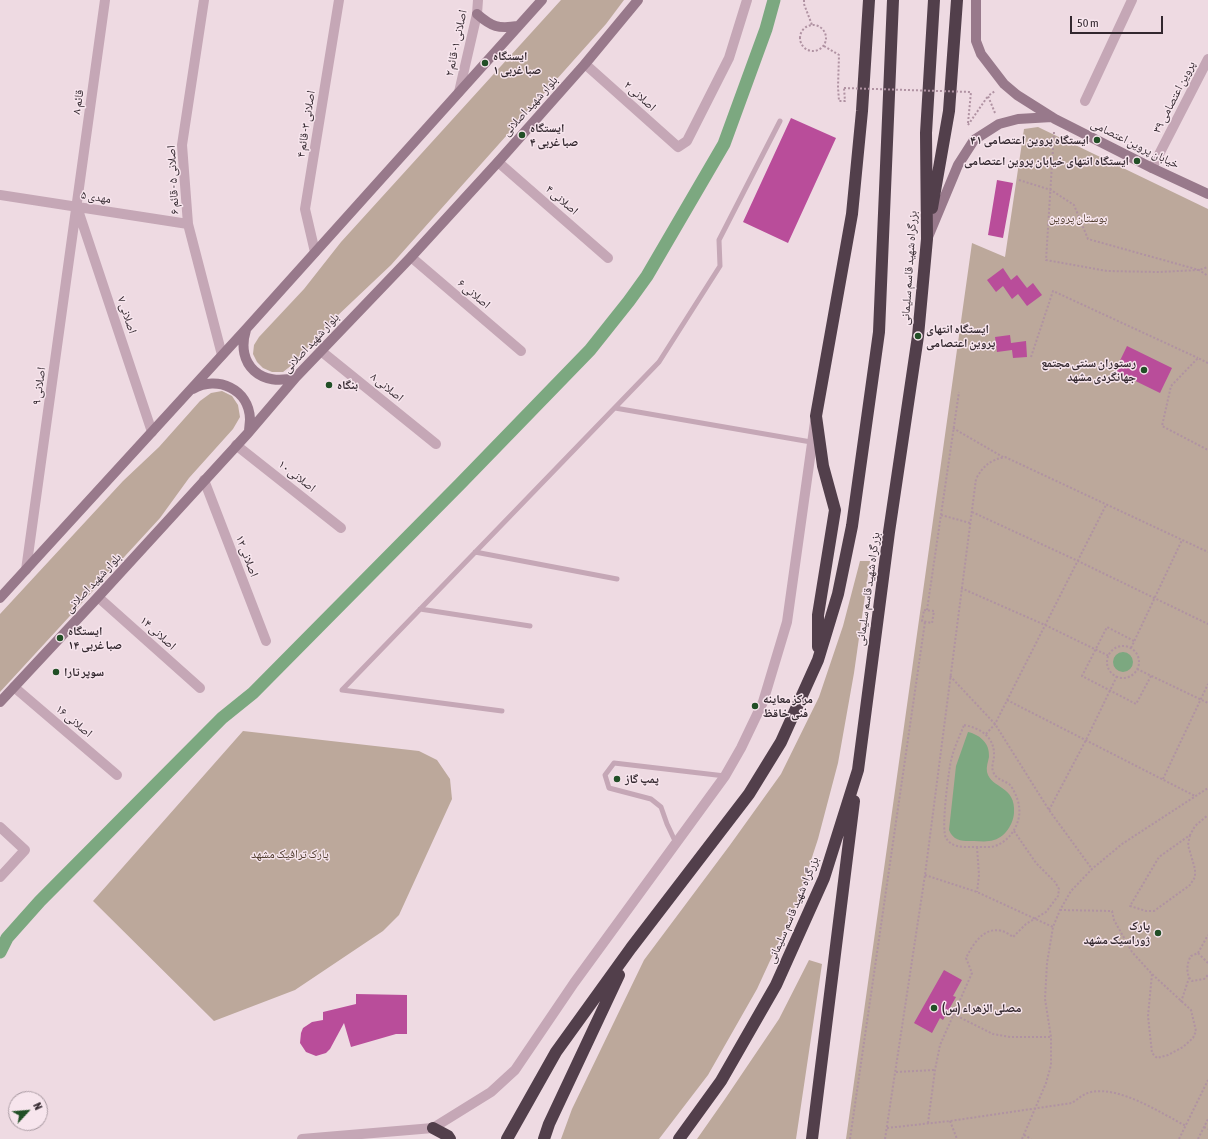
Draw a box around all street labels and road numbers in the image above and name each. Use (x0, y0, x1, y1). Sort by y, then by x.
street label: اصلانی ۱- قائم ۲ (442, 8, 470, 78)
street label: پروین اعتصامی ۳۹ (1150, 58, 1198, 136)
street label: بلوار شهید اصلانی (499, 73, 561, 139)
street label: اصلانی ۲ (621, 78, 659, 114)
street label: قائم ۸ (69, 89, 87, 115)
street label: اصلانی ۳- قائم ۴ (294, 90, 318, 158)
street label: خیابان پروین اعتصامی (1088, 116, 1182, 172)
street label: اصلانی ۵ - قائم ۶ (164, 145, 182, 215)
street label: اصلانی ۴ (543, 182, 581, 218)
street label: مهدی ۵ (80, 188, 112, 206)
street label: بزرگراه شهید قاسم سلیمانی (898, 210, 920, 326)
street label: اصلانی ۶ (455, 276, 493, 312)
street label: اصلانی ۷ (114, 295, 140, 335)
street label: بلوار شهید اصلانی (280, 310, 342, 376)
street label: اصلانی ۹ (29, 366, 49, 406)
street label: اصلانی ۸ (368, 369, 406, 405)
street label: اصلانی ۱۰ (275, 457, 319, 495)
street label: بزرگراه شهید قاسم سلیمانی (853, 531, 883, 647)
street label: اصلانی ۱۲ (232, 533, 262, 579)
street label: بلوار شهید اصلانی (62, 550, 124, 616)
street label: اصلانی ۱۴ (137, 613, 179, 653)
street label: اصلانی ۱۶ (53, 701, 95, 741)
street label: بزرگراه شهید قاسم سلیمانی (764, 854, 822, 966)

